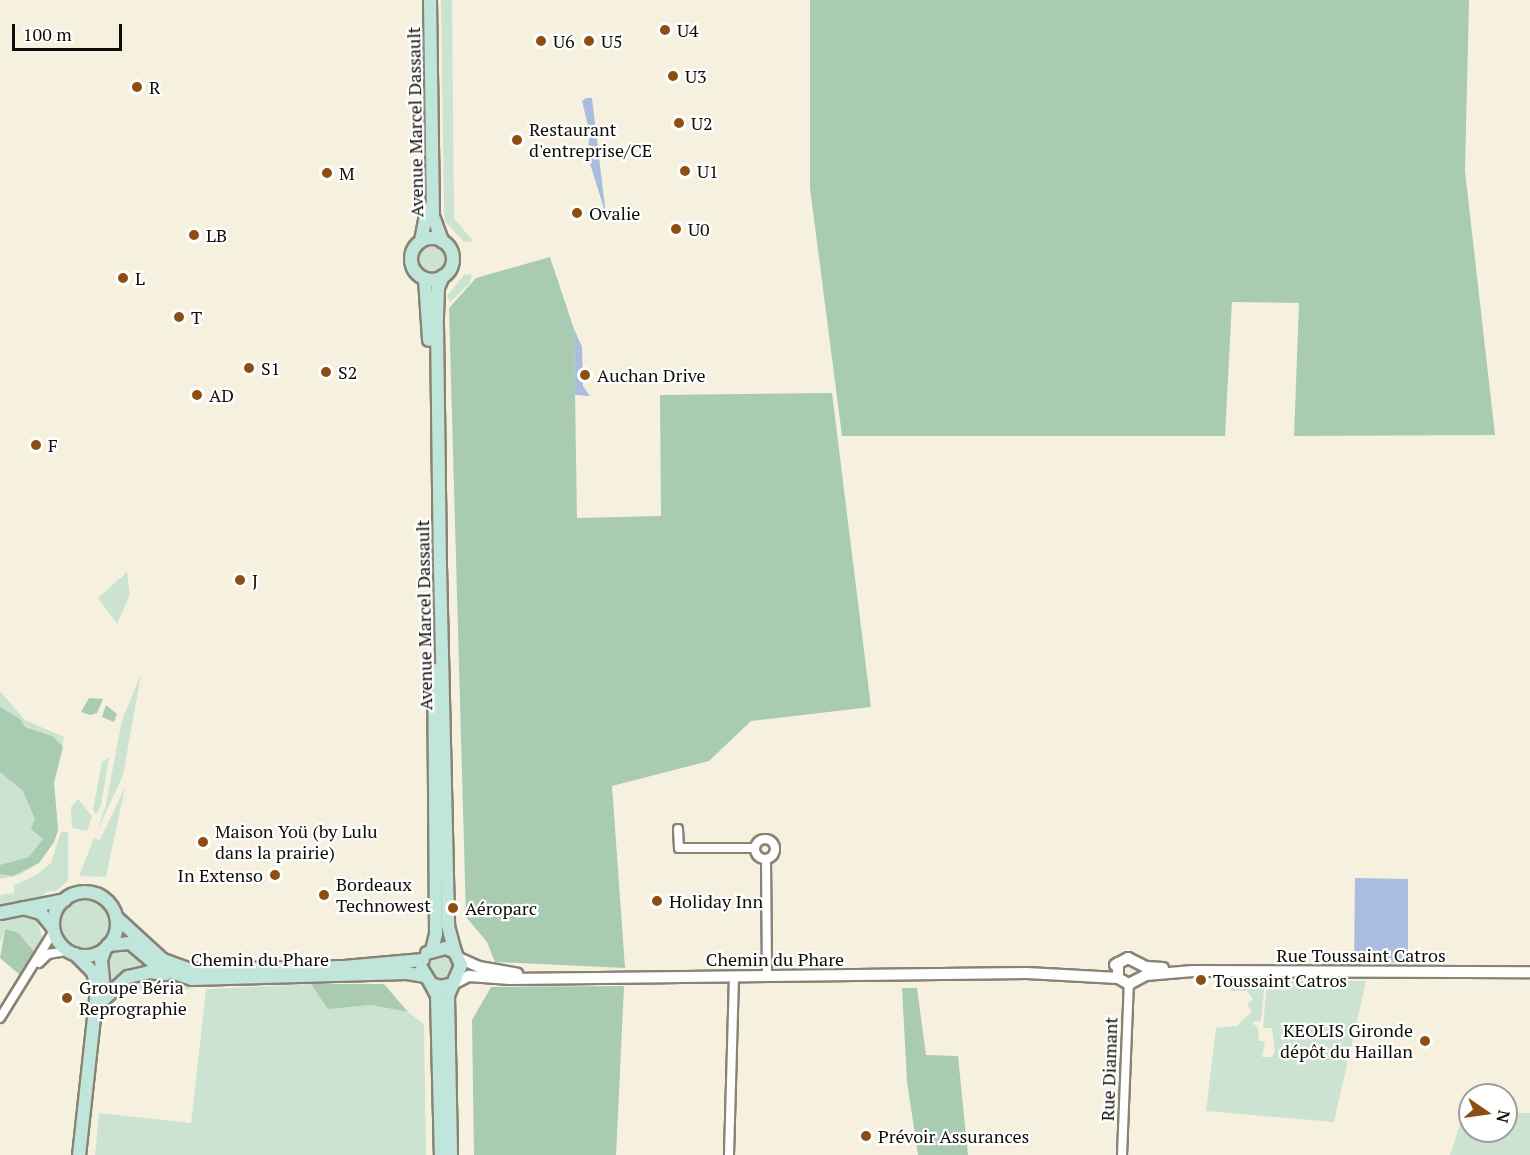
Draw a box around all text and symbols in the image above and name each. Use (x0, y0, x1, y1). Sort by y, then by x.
scale bar (15, 12, 124, 50)
place label: U4 (677, 19, 699, 41)
text: 100 m (23, 22, 72, 46)
marker: U4 (658, 23, 672, 37)
street label: Avenue Marcel Dassault (403, 26, 427, 218)
place label: U6 (553, 30, 575, 52)
place label: U5 (601, 30, 623, 52)
marker: U6 (534, 34, 548, 48)
marker: U5 (582, 34, 596, 48)
place label: U3 (685, 65, 707, 87)
marker: U3 (666, 69, 680, 83)
place label: R (149, 76, 160, 98)
marker: R (130, 80, 144, 94)
place label: U2 (691, 112, 713, 134)
marker: U2 (672, 116, 686, 130)
place label: Restaurant d'entreprise/CE (529, 119, 652, 162)
marker: Restaurant d'entreprise/CE (510, 133, 524, 147)
place label: U1 (697, 160, 719, 182)
place label: M (339, 162, 355, 184)
marker: U1 (678, 164, 692, 178)
marker: M (320, 166, 334, 180)
place label: Ovalie (589, 202, 640, 224)
marker: Ovalie (570, 206, 584, 220)
place label: U0 (688, 218, 710, 240)
marker: U0 (669, 222, 683, 236)
place label: LB (206, 224, 227, 246)
marker: LB (187, 228, 201, 242)
place label: L (135, 267, 145, 289)
marker: L (116, 271, 130, 285)
place label: T (191, 306, 202, 328)
marker: T (172, 310, 186, 324)
place label: S1 (261, 357, 280, 379)
marker: S1 (242, 361, 256, 375)
place label: S2 (338, 361, 357, 383)
place label: Auchan Drive (597, 364, 706, 386)
marker: S2 (319, 365, 333, 379)
marker: Auchan Drive (578, 368, 592, 382)
place label: AD (209, 384, 234, 406)
marker: AD (190, 388, 204, 402)
place label: F (48, 434, 58, 456)
marker: F (29, 438, 43, 452)
street label: Avenue Marcel Dassault (412, 519, 436, 711)
place label: J (252, 569, 258, 591)
marker: J (233, 573, 247, 587)
place label: Maison Yoü (by Lulu dans la prairie) (215, 821, 378, 864)
marker: Maison Yoü (by Lulu dans la prairie) (196, 835, 210, 849)
place label: In Extenso (178, 864, 263, 886)
marker: In Extenso (268, 868, 282, 882)
place label: Bordeaux Technowest (336, 874, 431, 916)
marker: Bordeaux Technowest (317, 888, 331, 902)
place label: Holiday Inn (669, 890, 763, 912)
marker: Holiday Inn (650, 894, 664, 908)
place label: Aéroparc (465, 897, 537, 919)
marker: Aéroparc (446, 901, 460, 915)
street label: Rue Toussaint Catros (1276, 944, 1446, 966)
street label: Chemin du Phare (191, 948, 329, 970)
street label: Chemin du Phare (706, 948, 844, 970)
place label: Toussaint Catros (1213, 969, 1347, 991)
marker: Toussaint Catros (1194, 973, 1208, 987)
place label: Groupe Béria Reprographie (79, 977, 187, 1020)
marker: Groupe Béria Reprographie (60, 991, 74, 1005)
street label: Rue Diamant (1096, 1016, 1122, 1122)
place label: KEOLIS Gironde dépôt du Haillan (1280, 1020, 1413, 1062)
marker: KEOLIS Gironde dépôt du Haillan (1418, 1034, 1432, 1048)
north arrow (1458, 1083, 1518, 1143)
text: N (1492, 1108, 1516, 1125)
place label: Prévoir Assurances (878, 1125, 1030, 1147)
marker: Prévoir Assurances (859, 1129, 873, 1143)

